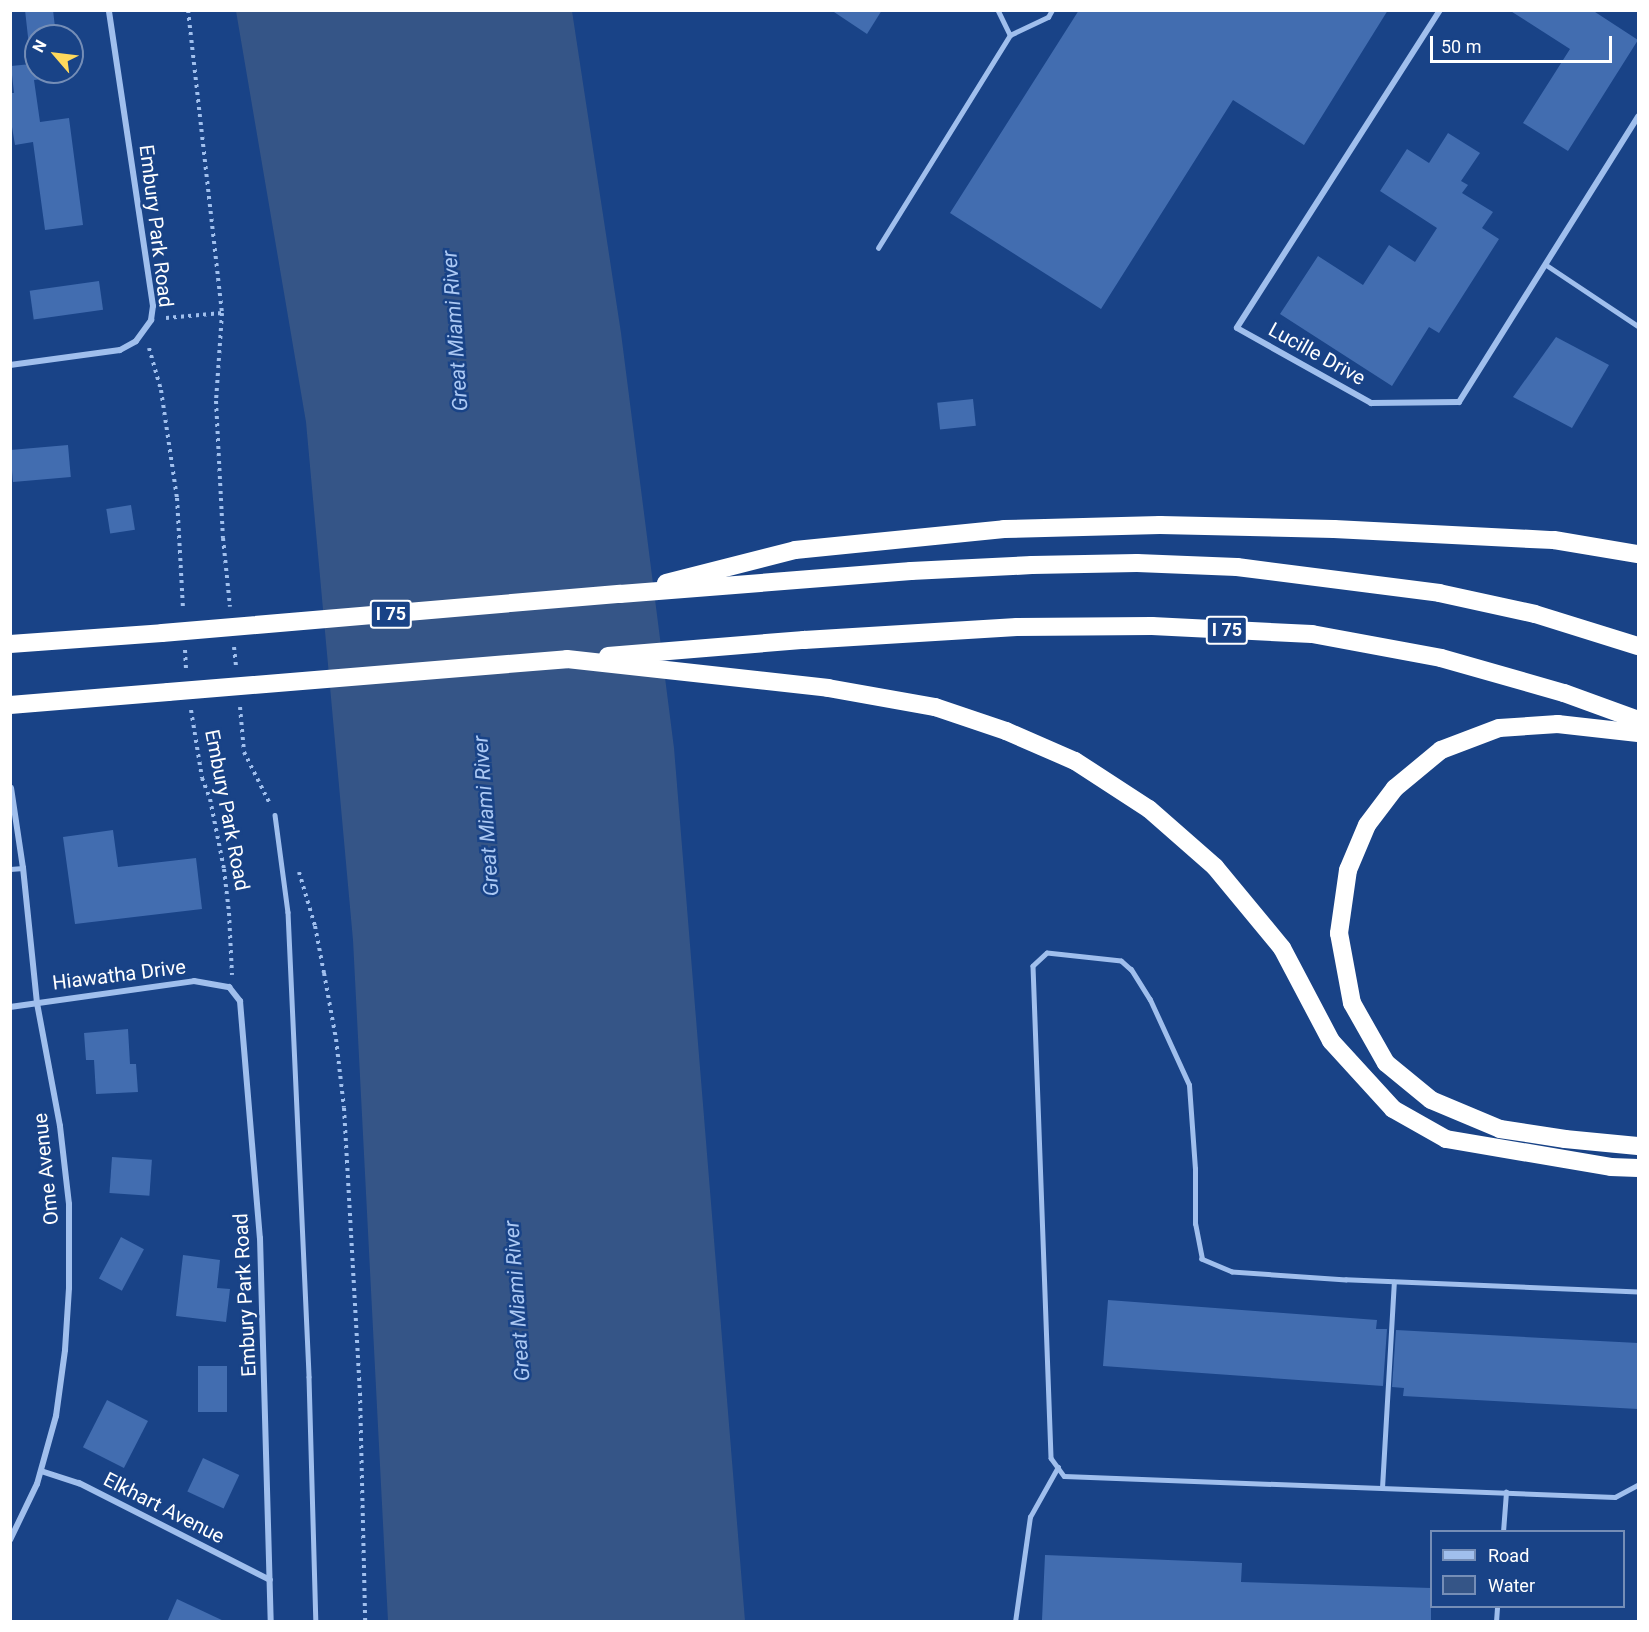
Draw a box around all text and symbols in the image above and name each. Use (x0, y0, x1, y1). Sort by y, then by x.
north arrow (24, 24, 84, 84)
scale bar (1433, 24, 1614, 62)
text: 50 m (1441, 36, 1481, 57)
text: N (28, 37, 50, 56)
street label: Embury Park Road (134, 143, 178, 309)
water label: Great Miami River (437, 250, 473, 412)
street label: Lucille Drive (1264, 318, 1370, 390)
road number: I 75 (368, 599, 414, 629)
road number: I 75 (1204, 615, 1250, 645)
street label: Embury Park Road (200, 727, 254, 893)
water label: Great Miami River (468, 735, 504, 897)
street label: Hiawatha Drive (51, 955, 187, 995)
street label: Ome Avenue (28, 1112, 64, 1226)
street label: Embury Park Road (229, 1213, 261, 1377)
water label: Great Miami River (499, 1220, 535, 1382)
street label: Elkhart Avenue (100, 1467, 228, 1549)
legend (1430, 1530, 1625, 1608)
text: Road (1488, 1545, 1529, 1566)
text: Water (1488, 1575, 1535, 1596)

